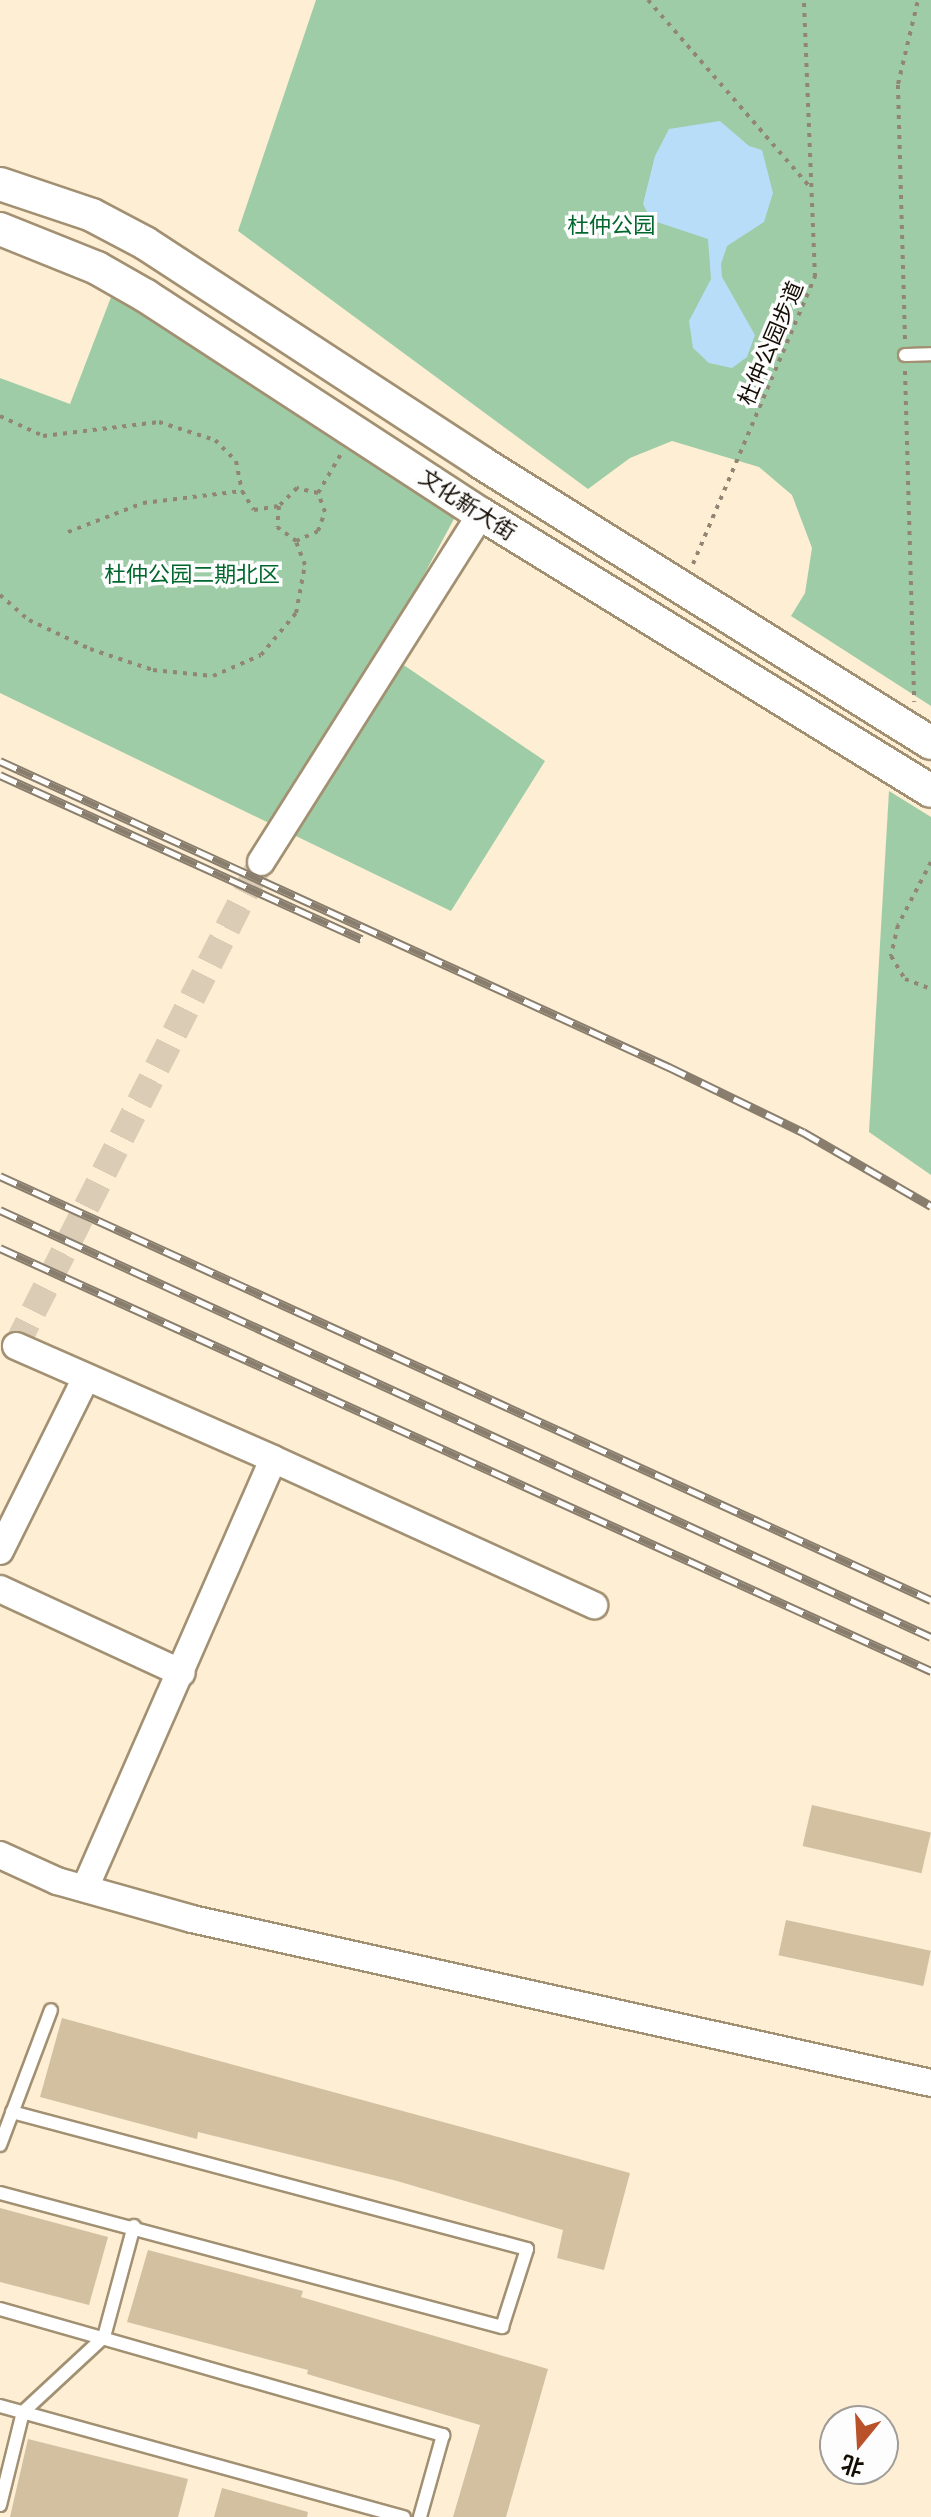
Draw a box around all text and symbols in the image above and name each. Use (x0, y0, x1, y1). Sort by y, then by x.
park label: 杜仲公园 (567, 212, 655, 238)
street label: 杜仲公园步道 (732, 277, 808, 409)
street label: 文化新大街 (415, 463, 521, 545)
park label: 杜仲公园二期北区 (104, 561, 280, 587)
north arrow (819, 2405, 899, 2485)
text: 北 (837, 2449, 867, 2484)

